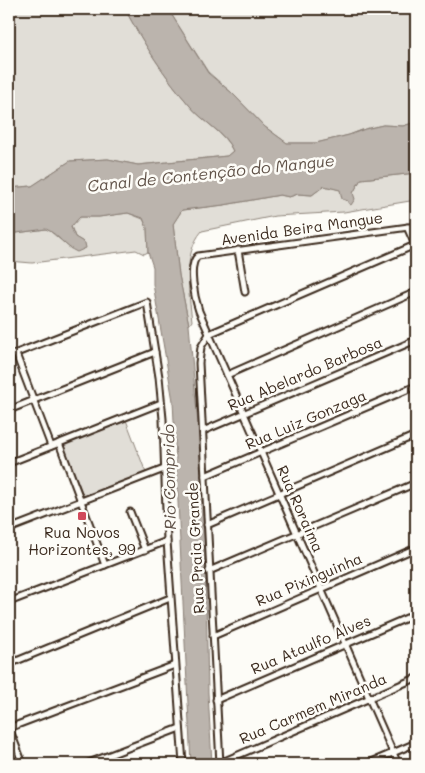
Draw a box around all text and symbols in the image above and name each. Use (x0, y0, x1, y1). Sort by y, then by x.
water label: Canal de Contenção do Mangue (86, 149, 336, 196)
street label: Avenida Beira Mangue (220, 207, 384, 249)
street label: Rua Abelardo Barbosa (224, 331, 385, 415)
street label: Rua Luiz Gonzaga (242, 385, 369, 454)
water label: Rio Comprido (157, 423, 180, 530)
street label: Rua Roraima (273, 462, 329, 555)
street label: Rua Praia Grande (182, 482, 208, 614)
marker: Rua Novos Horizontes, 99 (76, 510, 88, 522)
place label: Rua Novos Horizontes, 99 (28, 522, 136, 559)
street label: Rua Pixinguinha (252, 548, 365, 611)
street label: Rua Ataulfo Alves (248, 610, 374, 678)
street label: Rua Carmem Miranda (236, 668, 389, 748)

